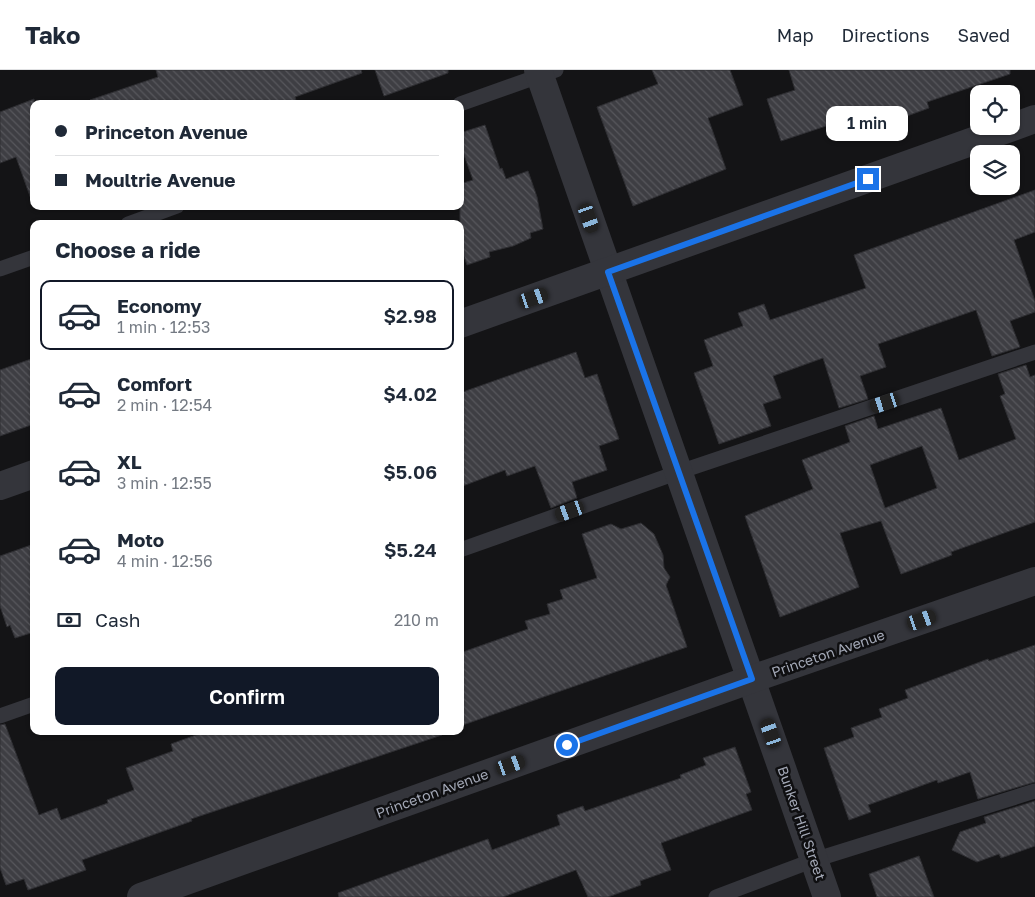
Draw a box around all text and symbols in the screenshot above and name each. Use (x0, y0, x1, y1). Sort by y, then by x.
text: Tako (25, 20, 80, 49)
text: Map (777, 24, 813, 46)
text: Directions (841, 24, 929, 46)
text: Saved (957, 24, 1010, 46)
map controls (970, 85, 1020, 195)
button: locate (970, 85, 1020, 135)
callout: 1 min (827, 106, 909, 142)
text: 1 min (847, 113, 887, 133)
text: Princeton Avenue (85, 120, 248, 143)
button: layers (970, 145, 1020, 195)
text: Moultrie Avenue (85, 168, 235, 191)
route end (857, 168, 879, 190)
car (577, 201, 600, 235)
text: Choose a ride (55, 236, 201, 263)
car (517, 286, 550, 310)
icon: car (57, 293, 102, 338)
text: Economy (117, 294, 202, 317)
text: $2.98 (383, 304, 437, 327)
text: 1 min · 12:53 (117, 317, 210, 337)
icon: car (57, 371, 102, 416)
text: Comfort (117, 372, 192, 395)
text: $4.02 (383, 382, 437, 405)
car (868, 391, 901, 415)
text: 2 min · 12:54 (117, 395, 212, 415)
icon: car (57, 449, 102, 494)
text: XL (117, 450, 142, 473)
text: $5.06 (383, 460, 437, 483)
text: 3 min · 12:55 (117, 473, 212, 493)
car (553, 499, 586, 523)
icon: car (57, 527, 102, 572)
text: Moto (117, 528, 164, 551)
text: $5.24 (384, 538, 437, 561)
text: 4 min · 12:56 (117, 551, 213, 571)
icon: cash (55, 606, 83, 634)
text: Cash (95, 608, 140, 631)
car (905, 608, 938, 632)
text: 210 m (394, 610, 439, 630)
street label: Princeton Avenue (769, 626, 887, 680)
button: Confirm (55, 667, 439, 725)
car (759, 716, 782, 750)
route start (556, 734, 578, 756)
car (494, 753, 527, 777)
street label: Bunker Hill Street (775, 764, 829, 882)
street label: Princeton Avenue (374, 765, 490, 821)

